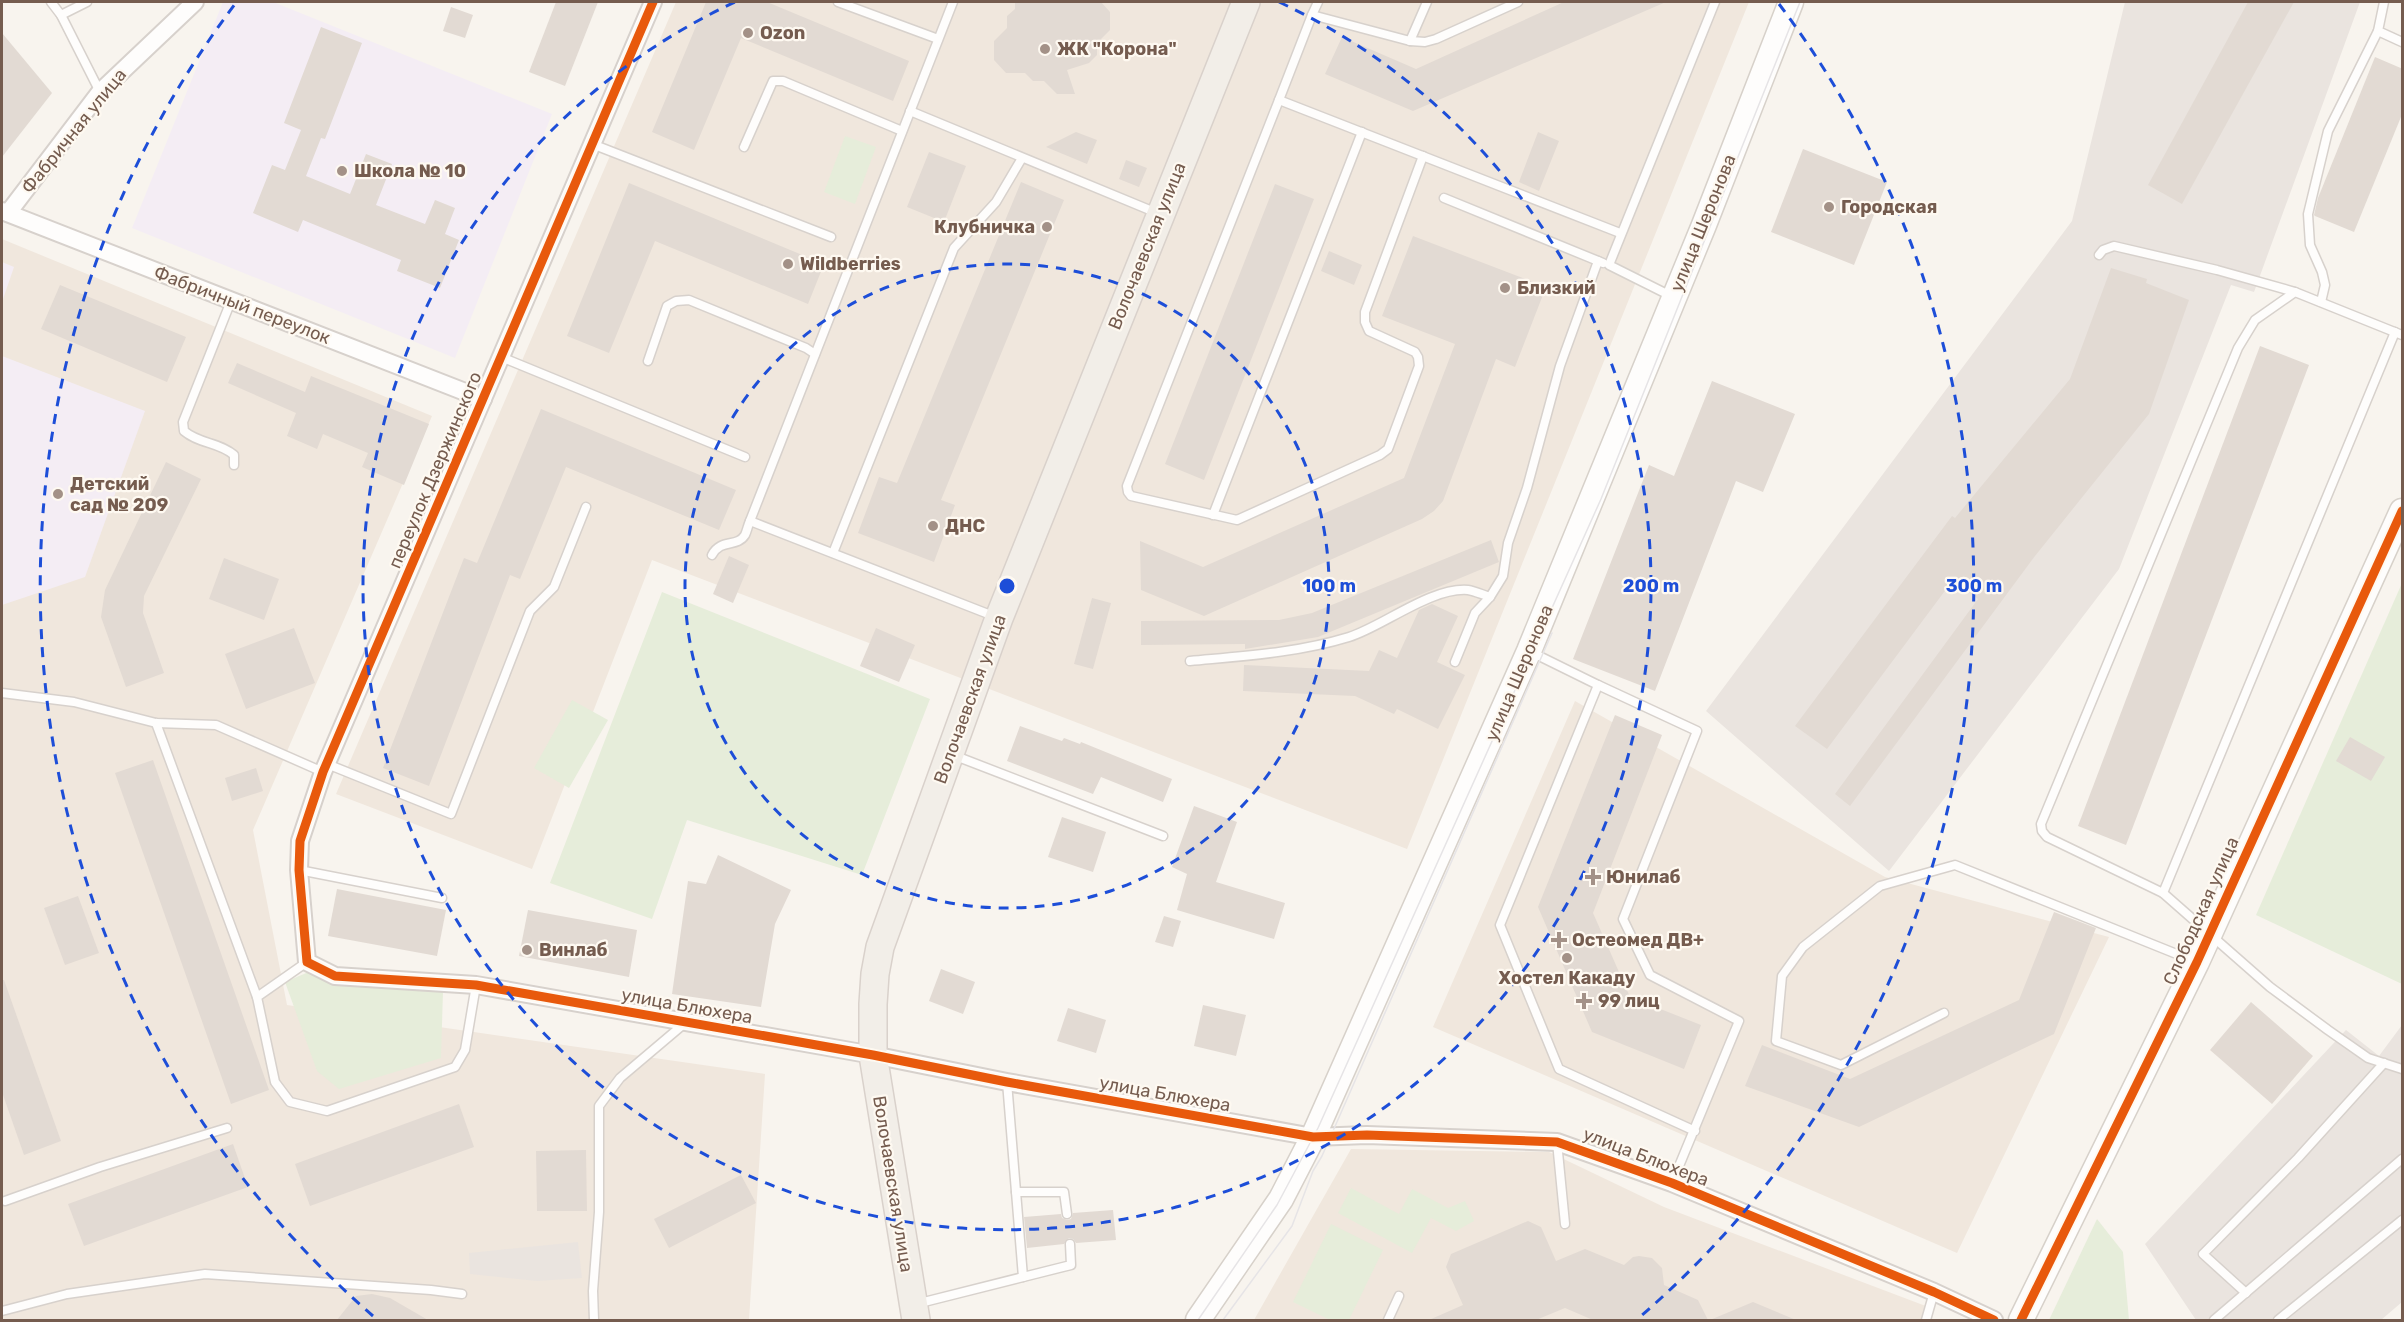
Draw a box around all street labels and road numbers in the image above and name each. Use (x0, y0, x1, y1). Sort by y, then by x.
street label: Фабричная улица (17, 64, 131, 198)
street label: улица Шеронова (1665, 151, 1741, 295)
street label: Волочаевская улица (1103, 159, 1191, 333)
street label: Фабричный переулок (151, 261, 334, 349)
street label: переулок Дзержинского (384, 368, 486, 572)
street label: улица Шеронова (1480, 602, 1558, 744)
street label: Волочаевская улица (929, 611, 1011, 787)
street label: Слободская улица (2158, 834, 2244, 988)
street label: улица Блюхера (620, 984, 754, 1028)
street label: улица Блюхера (1098, 1072, 1232, 1116)
street label: Волочаевская улица (868, 1094, 918, 1274)
street label: улица Блюхера (1580, 1123, 1712, 1191)

